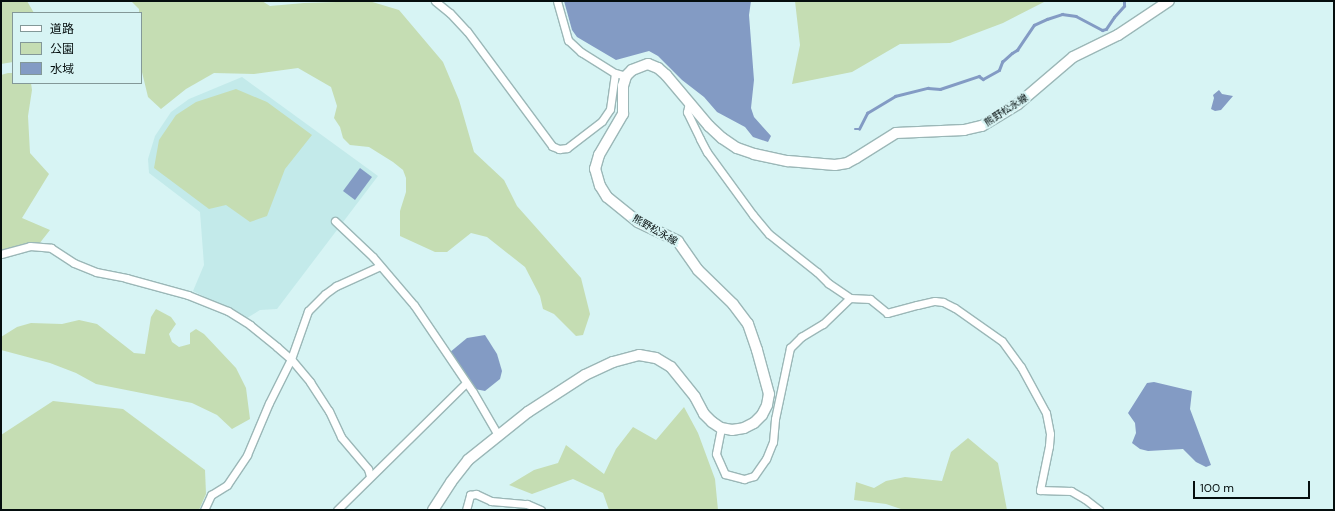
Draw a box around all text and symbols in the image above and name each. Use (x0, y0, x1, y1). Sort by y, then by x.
legend (12, 12, 142, 84)
text: 道路 (50, 21, 74, 37)
text: 公園 (50, 41, 74, 57)
text: 水域 (50, 61, 74, 77)
street label: 熊野松永線 (982, 91, 1030, 129)
street label: 熊野松永線 (630, 212, 680, 248)
scale bar (1195, 473, 1312, 499)
text: 100 m (1200, 480, 1234, 496)

